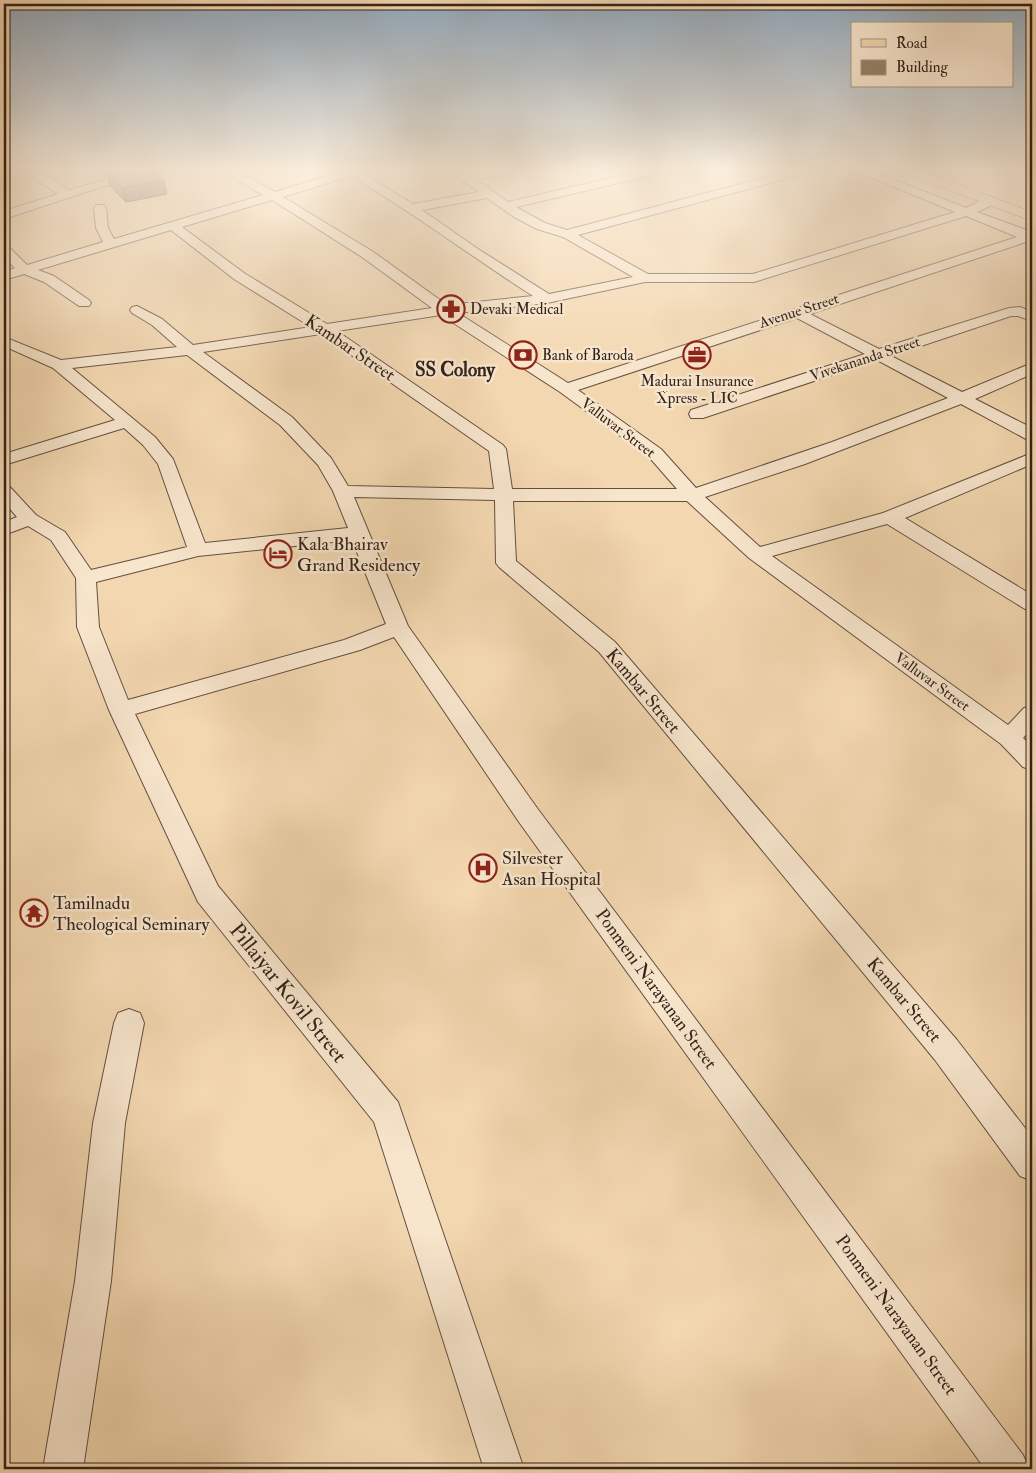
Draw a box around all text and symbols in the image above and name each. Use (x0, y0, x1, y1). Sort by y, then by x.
legend (851, 22, 1014, 88)
text: Road (896, 34, 928, 53)
text: Building (896, 58, 948, 77)
street label: Avenue Street (756, 289, 841, 333)
pharmacy icon: Devaki Medical (436, 294, 466, 324)
place label: Devaki Medical (470, 300, 563, 319)
street label: Kambar Street (300, 309, 400, 387)
street label: Vivekananda Street (807, 332, 923, 386)
bank icon: Bank of Baroda (508, 340, 538, 370)
office icon: Madurai Insurance Xpress - LIC (682, 340, 712, 370)
place label: Bank of Baroda (542, 346, 634, 365)
district label: SS Colony (415, 358, 496, 383)
place label: Madurai Insurance Xpress - LIC (640, 372, 754, 409)
street label: Valluvar Street (577, 394, 659, 462)
place label: Kala Bhairav Grand Residency (297, 533, 421, 577)
hotel icon: Kala Bhairav Grand Residency (263, 539, 293, 569)
street label: Kambar Street (601, 644, 685, 738)
street label: Valluvar Street (891, 648, 973, 716)
place label: Silvester Asan Hospital (501, 847, 601, 891)
hospital icon: Silvester Asan Hospital (468, 853, 498, 883)
place label: Tamilnadu Theological Seminary (53, 892, 210, 936)
temple icon: Tamilnadu Theological Seminary (19, 898, 49, 928)
street label: Ponmeni Narayanan Street (590, 904, 722, 1074)
street label: Pillaiyar Kovil Street (223, 918, 353, 1068)
street label: Kambar Street (862, 953, 946, 1047)
street label: Ponmeni Narayanan Street (830, 1230, 962, 1400)

